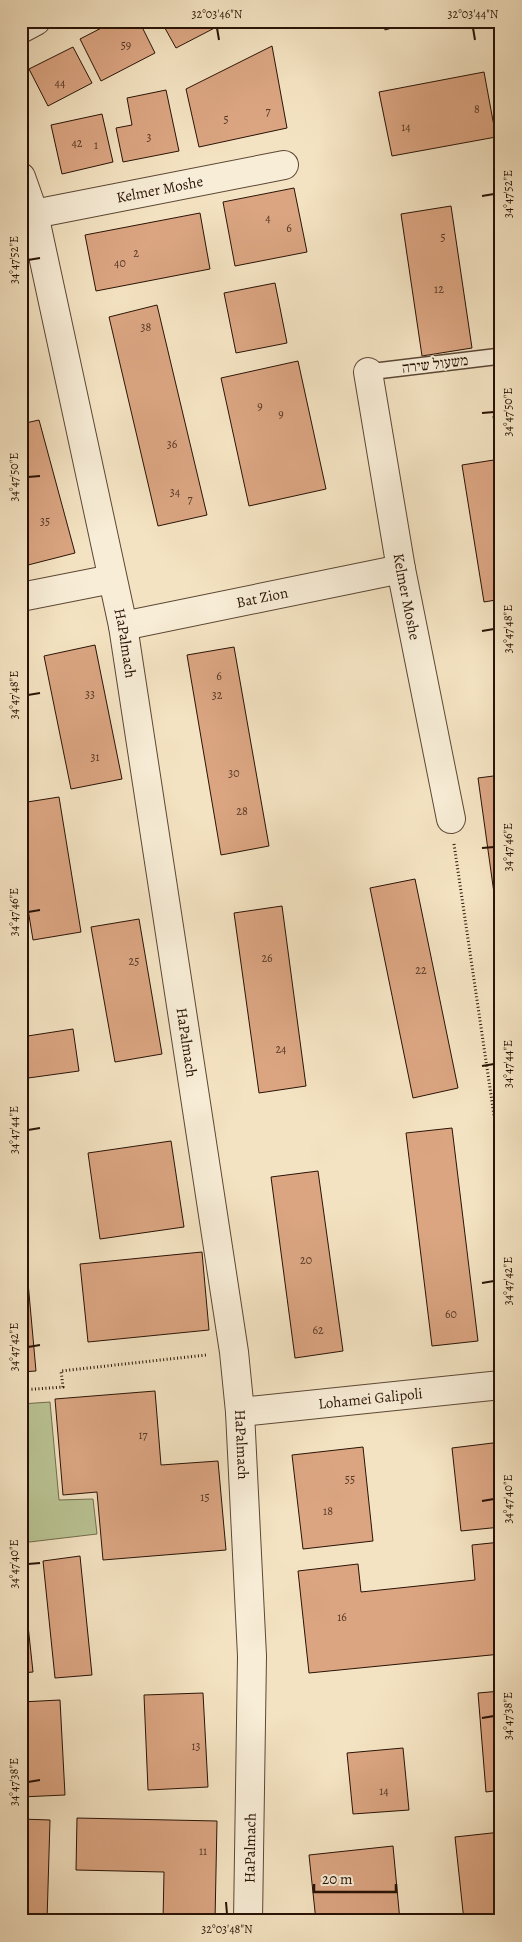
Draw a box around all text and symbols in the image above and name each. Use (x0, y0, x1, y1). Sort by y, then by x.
text: 32°03'46"N (191, 6, 243, 22)
text: 32°03'44"N (448, 6, 499, 22)
house number: 59 (121, 37, 131, 53)
house number: 44 (55, 75, 66, 91)
house number: 8 (474, 101, 480, 117)
house number: 7 (265, 103, 271, 119)
house number: 5 (223, 111, 229, 127)
house number: 14 (401, 119, 411, 135)
house number: 3 (147, 129, 152, 145)
house number: 42 (71, 135, 83, 151)
house number: 1 (94, 137, 98, 153)
text: 34°47'52"E (500, 170, 516, 218)
street label: Kelmer Moshe (115, 171, 205, 208)
house number: 4 (265, 210, 271, 226)
house number: 6 (286, 220, 292, 236)
house number: 5 (440, 229, 446, 245)
text: 34°47'52"E (6, 236, 22, 284)
house number: 2 (133, 245, 139, 261)
house number: 40 (114, 255, 126, 271)
house number: 12 (434, 281, 444, 297)
house number: 38 (141, 319, 152, 335)
street label: משעול שירה (401, 350, 469, 378)
text: 34°47'50"E (500, 388, 516, 436)
house number: 9 (257, 398, 263, 414)
house number: 9 (278, 406, 284, 422)
house number: 36 (167, 436, 178, 452)
text: 34°47'50"E (6, 453, 22, 501)
house number: 34 (170, 484, 181, 500)
house number: 7 (187, 491, 193, 507)
house number: 35 (40, 513, 50, 529)
street label: Kelmer Moshe (389, 552, 425, 642)
street label: Bat Zion (234, 582, 290, 613)
text: 34°47'48"E (500, 605, 516, 653)
street label: HaPalmach (109, 606, 141, 679)
house number: 6 (216, 668, 222, 684)
text: 34°47'48"E (6, 671, 22, 719)
house number: 33 (85, 686, 95, 702)
house number: 32 (212, 687, 223, 703)
house number: 31 (90, 749, 100, 765)
house number: 30 (228, 765, 240, 781)
house number: 28 (236, 803, 248, 819)
text: 34°47'46"E (500, 823, 516, 871)
text: 34°47'46"E (6, 888, 22, 936)
house number: 26 (261, 950, 273, 966)
house number: 25 (129, 953, 139, 969)
house number: 22 (415, 962, 427, 978)
street label: HaPalmach (171, 1006, 202, 1079)
text: 34°47'44"E (500, 1040, 516, 1088)
house number: 24 (275, 1041, 287, 1057)
text: 34°47'44"E (6, 1106, 22, 1154)
house number: 20 (300, 1252, 312, 1268)
text: 34°47'42"E (500, 1257, 516, 1305)
house number: 60 (445, 1306, 457, 1322)
house number: 62 (312, 1322, 324, 1338)
text: 34°47'42"E (6, 1323, 22, 1371)
street label: Lohamei Galipoli (317, 1383, 423, 1414)
street label: HaPalmach (230, 1409, 253, 1480)
house number: 17 (138, 1427, 149, 1443)
house number: 55 (345, 1471, 355, 1487)
text: 34°47'40"E (500, 1474, 516, 1524)
house number: 15 (200, 1489, 210, 1505)
house number: 18 (323, 1503, 333, 1519)
text: 34°47'40"E (6, 1539, 22, 1589)
house number: 16 (337, 1609, 347, 1625)
text: 34°47'38"E (500, 1692, 516, 1740)
house number: 13 (191, 1738, 201, 1754)
text: 34°47'38"E (6, 1758, 22, 1806)
house number: 14 (379, 1783, 389, 1799)
street label: HaPalmach (239, 1813, 261, 1883)
house number: 11 (199, 1843, 207, 1859)
scale bar (314, 1862, 397, 1894)
text: 20 m (322, 1869, 353, 1889)
text: 32°03'48"N (201, 1921, 253, 1937)

